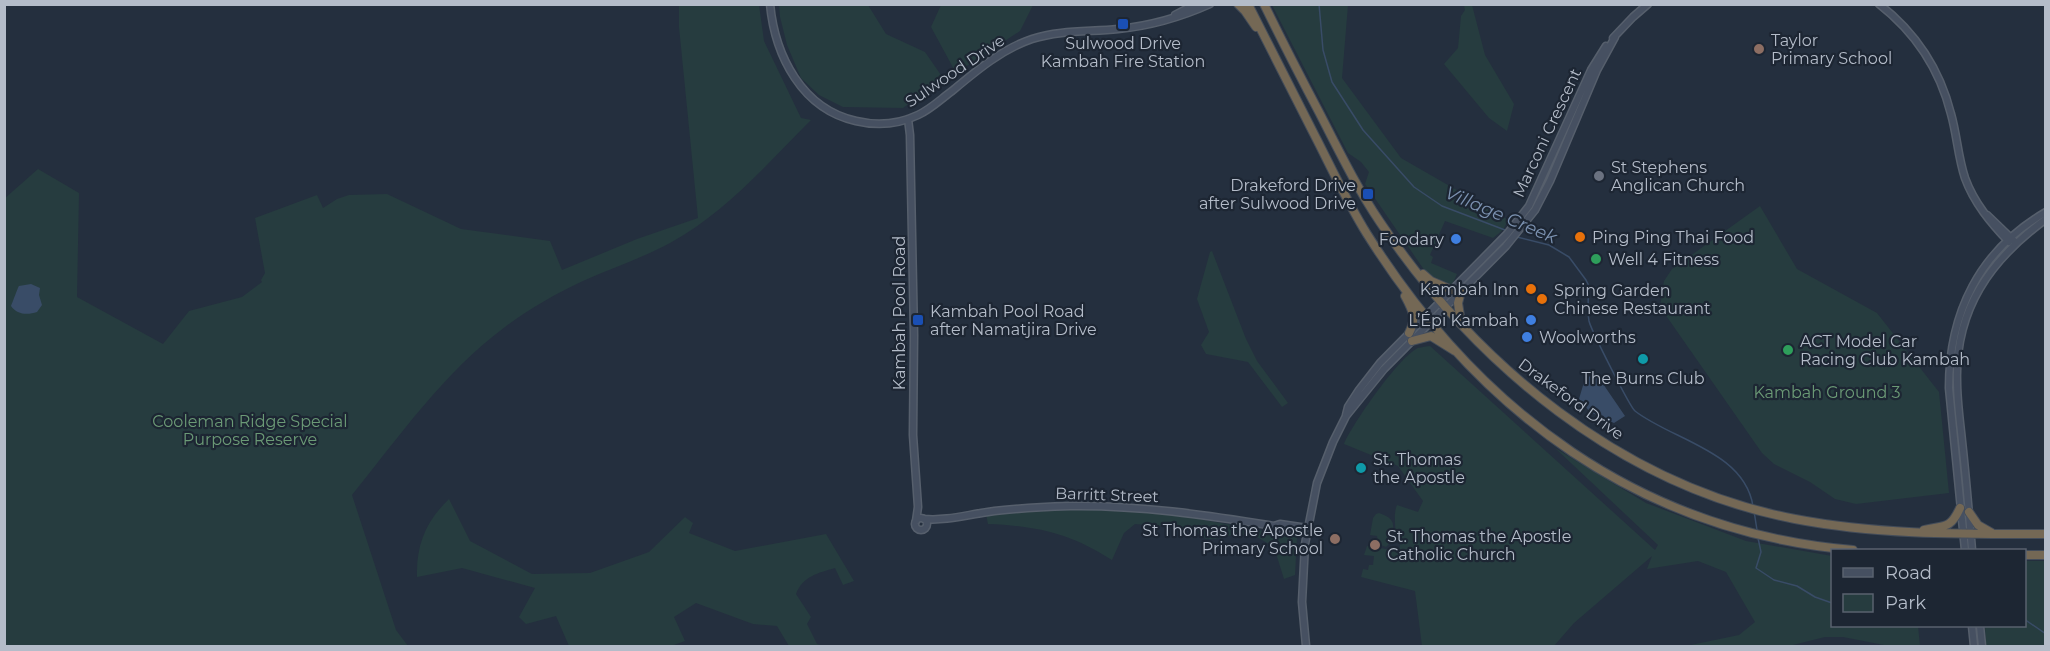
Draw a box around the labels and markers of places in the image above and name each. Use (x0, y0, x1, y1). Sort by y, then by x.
marker: Sulwood Drive Kambah Fire Station (1116, 17, 1130, 31)
place label: Taylor Primary School (1771, 31, 1892, 68)
place label: Sulwood Drive Kambah Fire Station (1041, 34, 1205, 71)
marker: Taylor Primary School (1752, 42, 1766, 56)
place label: St Stephens Anglican Church (1611, 158, 1745, 195)
marker: St Stephens Anglican Church (1592, 169, 1606, 183)
place label: Drakeford Drive after Sulwood Drive (1199, 176, 1356, 213)
marker: Drakeford Drive after Sulwood Drive (1361, 187, 1375, 201)
place label: Ping Ping Thai Food (1592, 228, 1754, 247)
place label: Foodary (1379, 230, 1444, 249)
marker: Ping Ping Thai Food (1573, 230, 1587, 244)
marker: Foodary (1449, 232, 1463, 246)
place label: Well 4 Fitness (1608, 250, 1719, 269)
marker: Well 4 Fitness (1589, 252, 1603, 266)
place label: Kambah Inn (1420, 280, 1519, 299)
place label: Spring Garden Chinese Restaurant (1554, 281, 1711, 318)
marker: Kambah Inn (1524, 282, 1538, 296)
marker: Spring Garden Chinese Restaurant (1535, 292, 1549, 306)
place label: Kambah Pool Road after Namatjira Drive (930, 302, 1097, 339)
place label: L’Épi Kambah (1408, 311, 1519, 330)
marker: Kambah Pool Road after Namatjira Drive (911, 313, 925, 327)
marker: L’Épi Kambah (1524, 313, 1538, 327)
place label: Woolworths (1539, 328, 1636, 347)
marker: Woolworths (1520, 330, 1534, 344)
place label: ACT Model Car Racing Club Kambah (1800, 332, 1970, 369)
marker: ACT Model Car Racing Club Kambah (1781, 343, 1795, 357)
marker: The Burns Club (1636, 352, 1650, 366)
place label: The Burns Club (1581, 369, 1705, 388)
place label: St. Thomas the Apostle (1373, 450, 1465, 487)
marker: St. Thomas the Apostle (1354, 461, 1368, 475)
place label: St Thomas the Apostle Primary School (1142, 521, 1323, 558)
place label: St. Thomas the Apostle Catholic Church (1387, 527, 1571, 564)
marker: St Thomas the Apostle Primary School (1328, 532, 1342, 546)
marker: St. Thomas the Apostle Catholic Church (1368, 538, 1382, 552)

